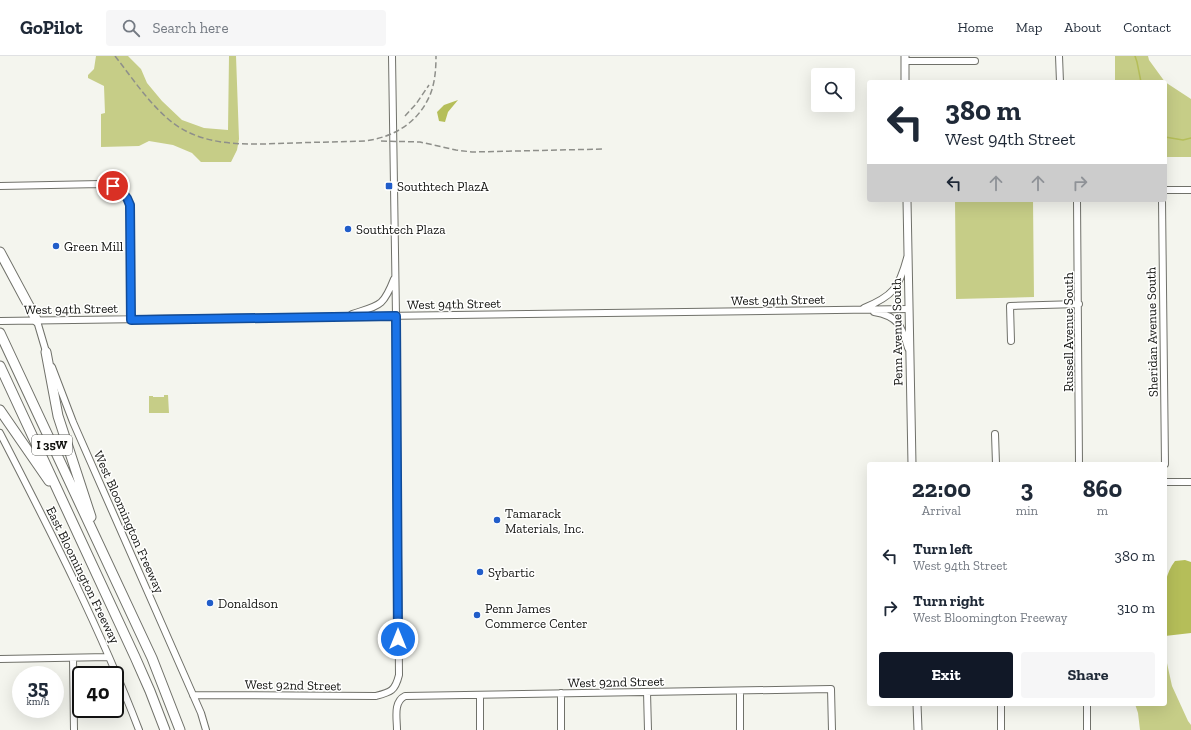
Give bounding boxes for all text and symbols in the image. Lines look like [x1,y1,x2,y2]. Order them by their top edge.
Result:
search box [106,10,386,46]
text: GoPilot [20,16,82,39]
icon: search [120,17,142,39]
text: Search here [152,19,228,37]
text: Home [958,19,994,36]
text: Map [1016,19,1042,36]
text: About [1064,19,1101,36]
text: Contact [1123,19,1171,36]
map controls [811,68,855,112]
button: search [811,68,855,112]
text: 380 m [945,94,1021,127]
icon: left [879,96,931,148]
text: West 94th Street [945,128,1075,150]
pin [96,169,130,203]
icon: left [943,172,965,194]
icon: ahead [985,172,1007,194]
icon: ahead [1027,172,1049,194]
icon: right [1069,172,1091,194]
icon: arrive [102,175,124,197]
place label: Southtech PlazA [397,179,489,194]
marker: Southtech PlazA [384,181,394,191]
place label: Southtech Plaza [356,222,446,237]
marker: Southtech Plaza [343,224,353,234]
place label: Green Mill [64,239,124,254]
marker: Green Mill [51,241,61,251]
street label: Sheridan Avenue South [1143,266,1161,397]
street label: Russell Avenue South [1061,272,1076,392]
street label: Penn Avenue South [889,277,905,386]
street label: West 94th Street [731,292,825,308]
street label: West 94th Street [407,296,501,312]
street label: West 94th Street [24,301,118,317]
road number: I 35W [32,435,72,455]
street label: West Bloomington Freeway [91,448,167,596]
text: 22:00 [912,474,971,503]
text: 3 [1020,474,1033,503]
text: 860 [1083,474,1122,503]
text: Arrival [922,503,961,518]
text: min [1016,503,1038,518]
text: m [1097,503,1108,518]
street label: East Bloomington Freeway [43,504,123,646]
place label: Tamarack Materials, Inc. [505,506,584,536]
marker: Tamarack Materials, Inc. [492,515,502,525]
text: Turn left [913,540,973,558]
icon: left [879,545,901,567]
text: 380 m [1115,547,1155,565]
text: West 94th Street [913,558,1007,573]
place label: Sybartic [488,565,535,580]
marker: Sybartic [475,567,485,577]
text: Turn right [913,592,984,610]
place label: Donaldson [218,596,279,611]
icon: right [879,597,901,619]
marker: Donaldson [205,598,215,608]
text: 310 m [1117,599,1155,617]
place label: Penn James Commerce Center [485,601,588,631]
marker: Penn James Commerce Center [472,610,482,620]
text: West Bloomington Freeway [913,610,1067,625]
position arrow [377,618,419,660]
button: Exit [879,652,1013,698]
button: Share [1021,652,1155,698]
speed limit sign: 40 [72,666,124,718]
street label: West 92nd Street [568,674,665,690]
text: 35 [27,675,49,699]
street label: West 92nd Street [245,677,342,693]
text: km/h [27,696,49,708]

